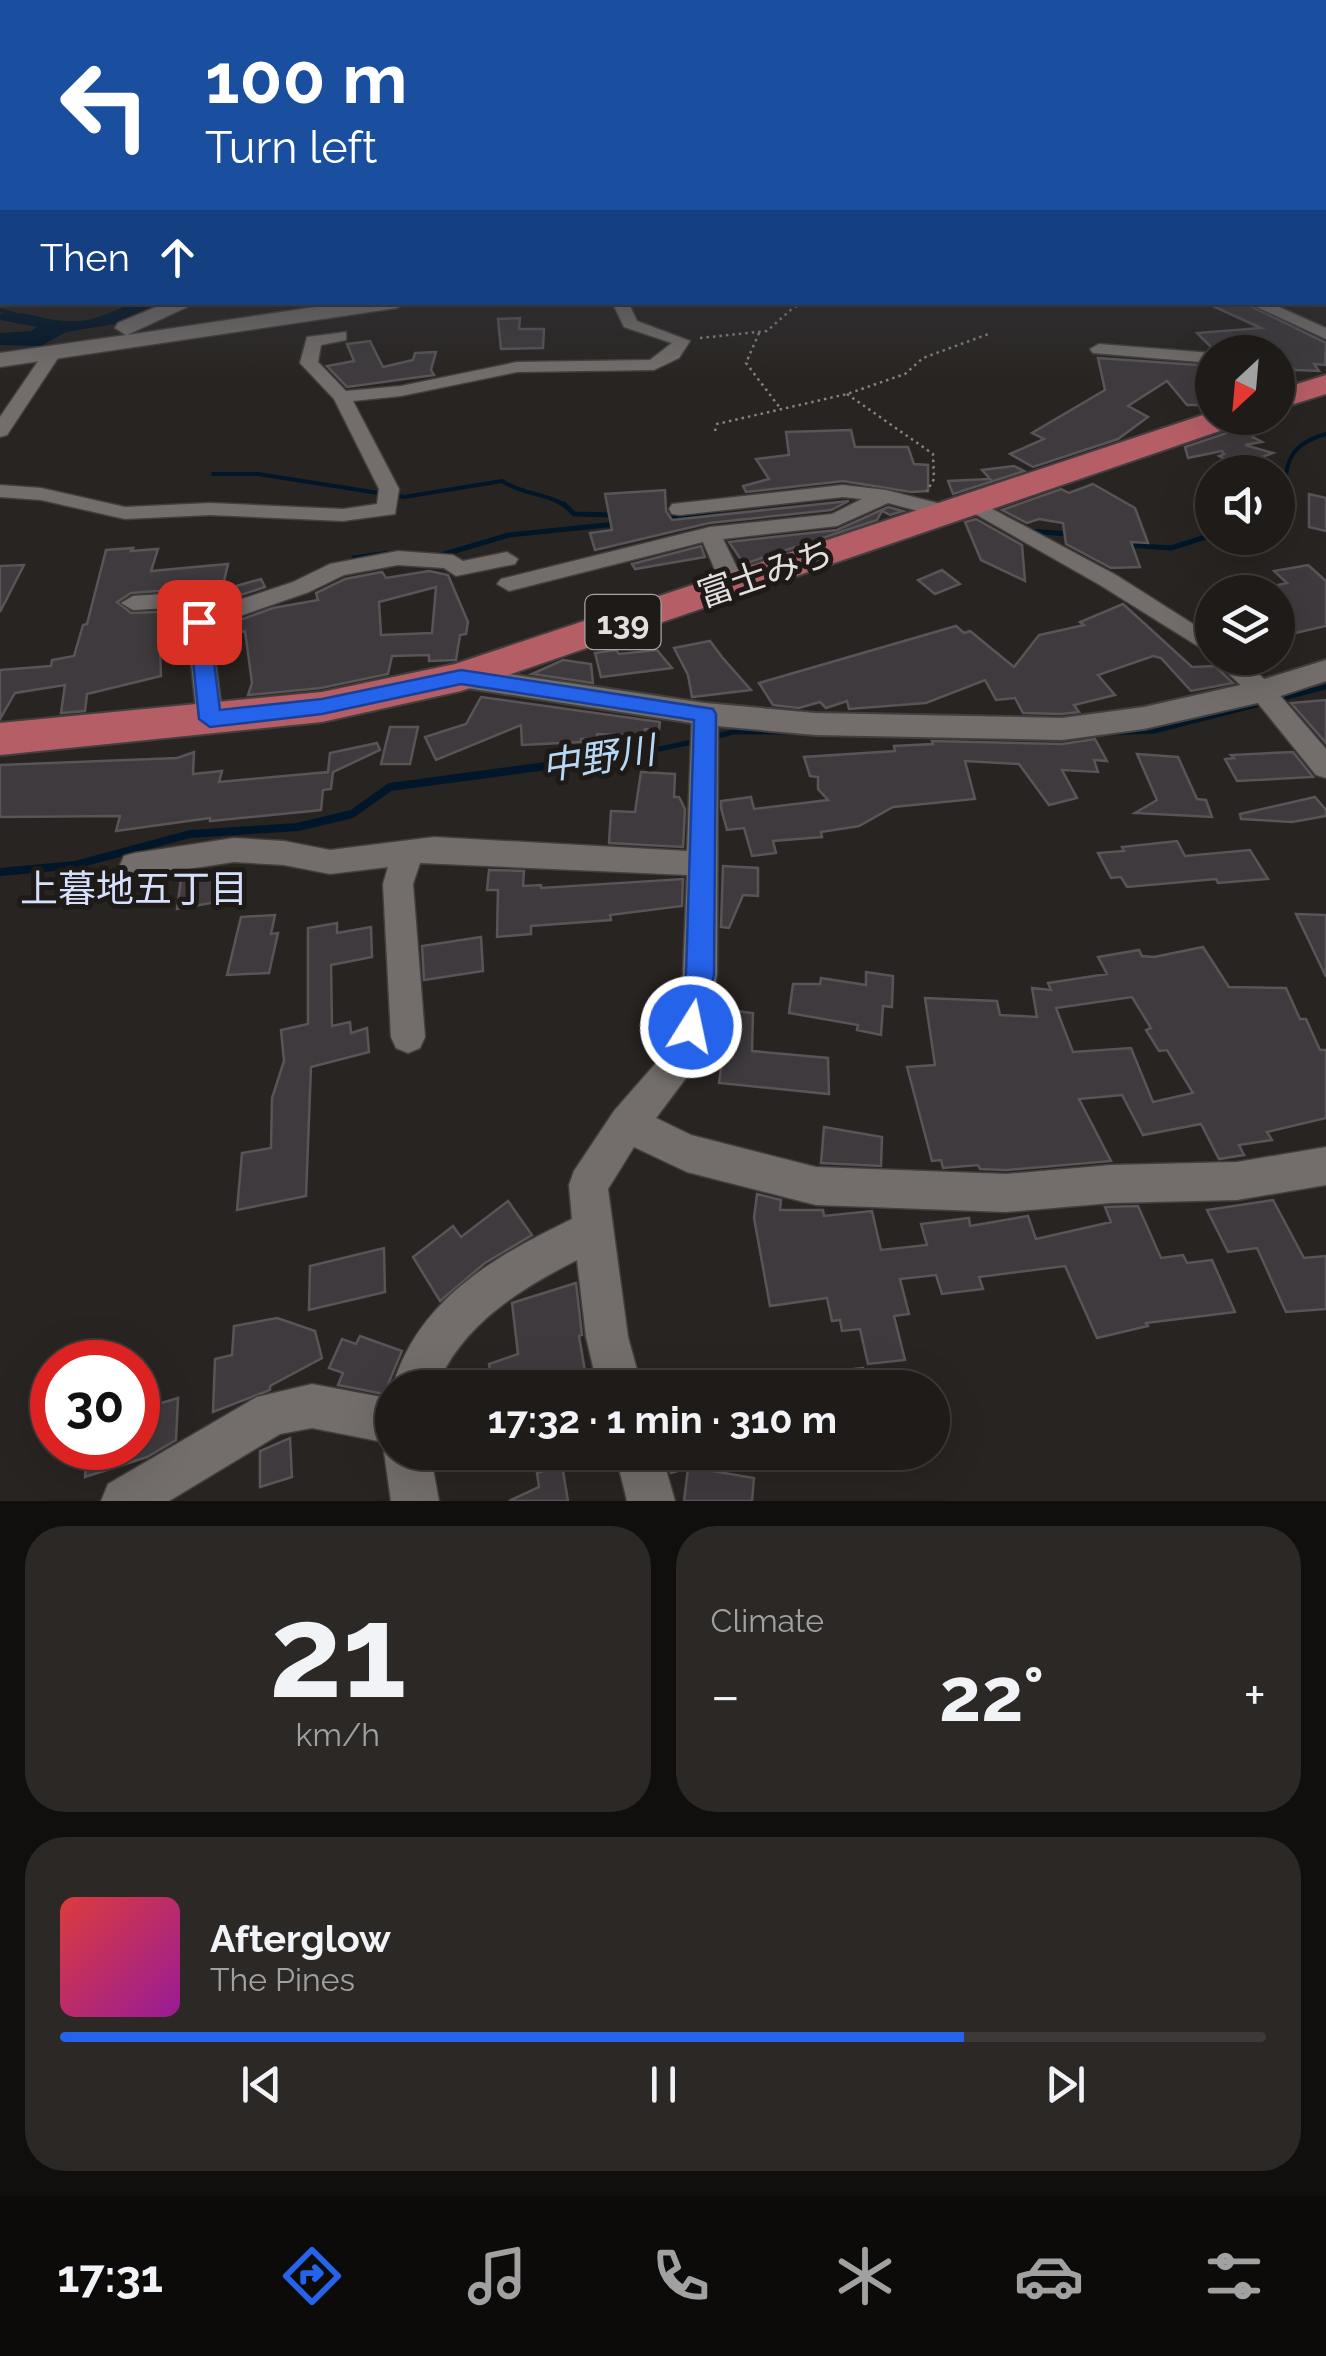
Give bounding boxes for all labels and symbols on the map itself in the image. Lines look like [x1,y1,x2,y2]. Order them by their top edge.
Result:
north arrow [1195,335,1295,435]
street label: 富士みち [692,531,838,615]
pin [157,580,242,665]
road number: 139 [586,595,660,649]
water label: 中野川 [538,726,662,789]
district label: 上暮地五丁目 [20,866,248,911]
position arrow [639,975,743,1079]
speed limit sign: 30 [30,1340,160,1470]

